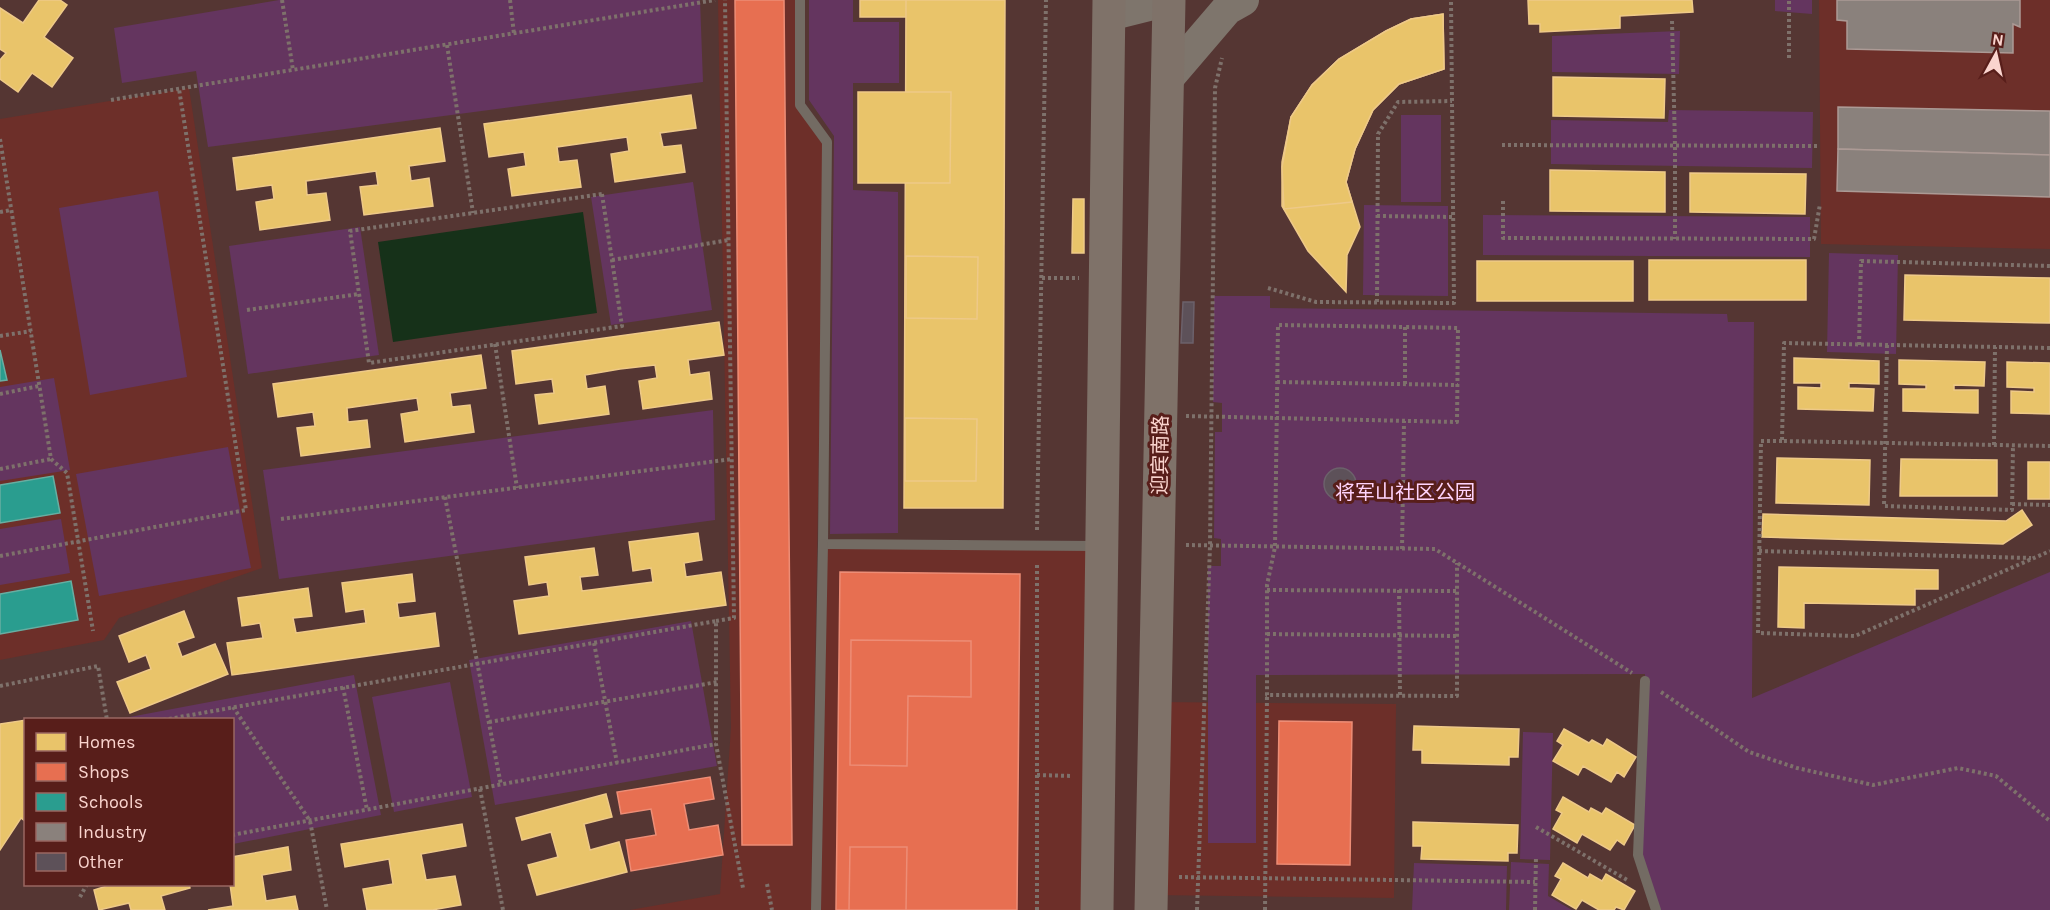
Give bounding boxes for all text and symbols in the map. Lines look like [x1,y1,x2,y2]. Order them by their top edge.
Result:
north arrow [1966,24,2026,84]
text: N [1991,29,2005,50]
street label: 迎宾南路 [1148,415,1173,495]
park label: 将军山社区公园 [1335,481,1475,504]
legend [24,718,234,886]
text: Homes [78,731,135,753]
text: Shops [78,761,130,783]
text: Schools [78,791,143,813]
text: Industry [78,821,147,843]
text: Other [78,851,123,873]

